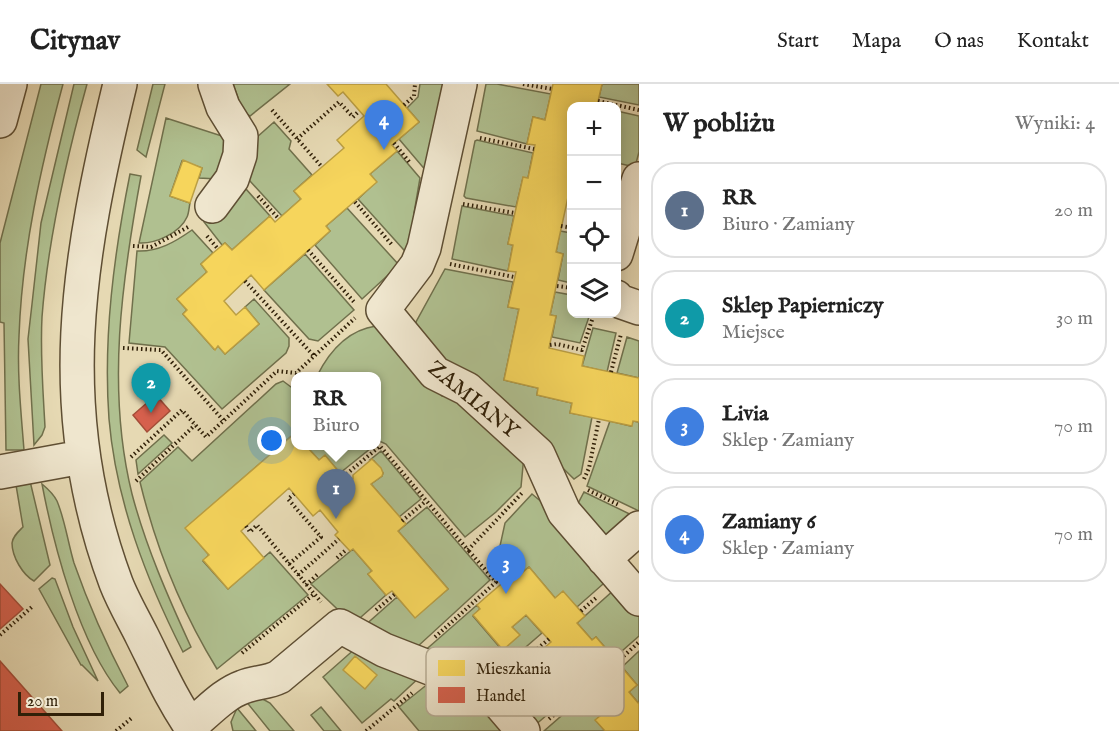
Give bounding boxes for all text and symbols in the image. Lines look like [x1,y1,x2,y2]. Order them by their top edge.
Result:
text: Citynav [30,24,120,59]
text: Start [777,28,819,55]
text: Mapa [852,28,901,55]
text: O nas [934,28,984,55]
text: Kontakt [1017,28,1089,55]
pin: 4 [364,100,404,150]
map controls [567,102,621,318]
button: + [567,102,621,156]
text: W pobliżu [663,107,775,140]
text: Wyniki: 4 [1015,111,1095,136]
button: − [567,156,621,210]
text: RR [722,184,755,212]
text: 1 [681,198,688,223]
text: 20 m [1054,198,1093,223]
button: locate [567,210,621,264]
text: Biuro · Zamiany [722,212,855,237]
button: layers [567,264,621,318]
text: Sklep Papierniczy [722,292,884,320]
text: 2 [680,306,689,331]
text: 30 m [1056,306,1093,331]
text: Miejsce [722,320,785,345]
street label: ZAMIANY [422,355,525,446]
pin: 2 [132,364,170,413]
popup [291,372,381,450]
text: RR [313,385,346,413]
text: Livia [722,400,769,428]
text: Biuro [313,413,359,438]
text: 3 [681,414,688,439]
text: 70 m [1054,414,1093,439]
your location [257,426,286,455]
text: Sklep · Zamiany [722,428,854,453]
pin: 1 [316,470,356,519]
text: Zamiany 6 [722,508,816,536]
text: 4 [680,522,689,547]
text: 70 m [1054,522,1093,547]
text: Sklep · Zamiany [722,536,854,561]
pin: 3 [486,544,526,594]
legend [426,647,624,716]
text: Mieszkania [476,660,551,680]
text: Handel [476,687,526,707]
scale bar [18,689,104,716]
text: 20 m [27,692,58,712]

